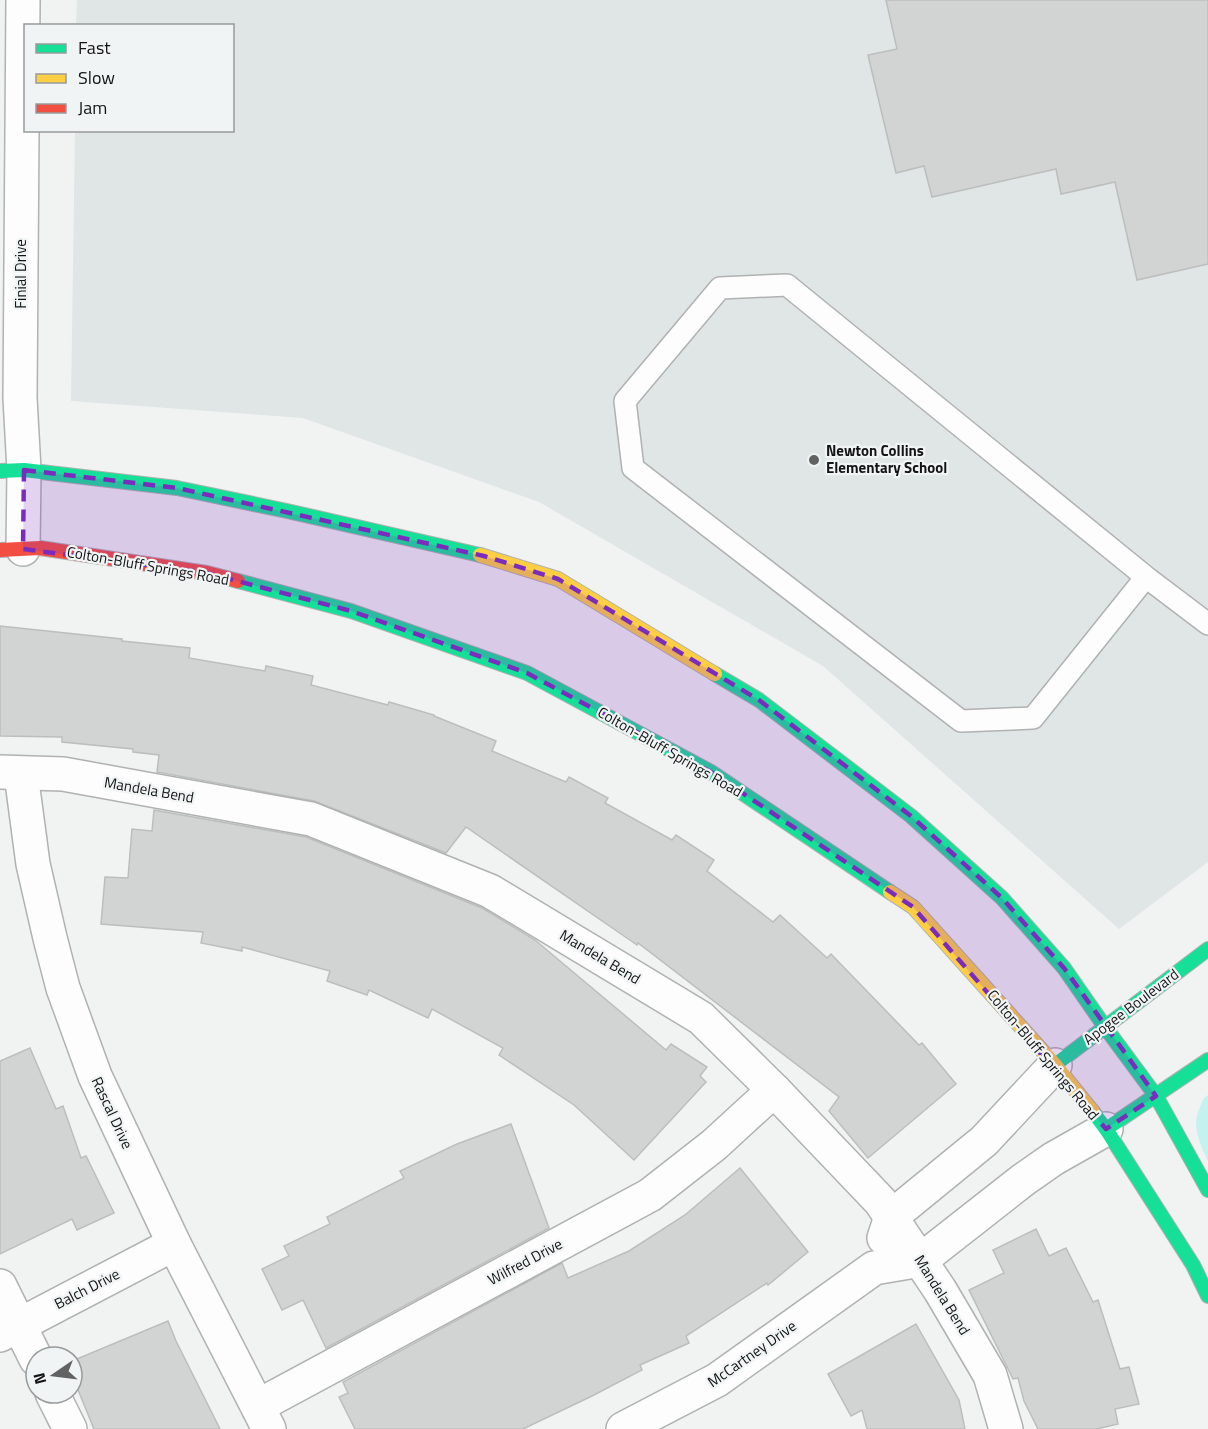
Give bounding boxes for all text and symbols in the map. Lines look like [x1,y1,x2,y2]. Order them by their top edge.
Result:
legend [24,24,234,132]
text: Fast [78,34,111,61]
text: Slow [78,64,115,91]
text: Jam [78,94,107,121]
street label: Finial Drive [9,239,32,309]
place label: Newton Collins Elementary School [826,439,947,479]
marker: Newton Collins Elementary School [807,453,821,467]
street label: Colton-Bluff Springs Road [65,540,231,591]
street label: Colton-Bluff Springs Road [593,701,747,803]
street label: Mandela Bend [102,770,196,809]
street label: Mandela Bend [555,923,645,990]
street label: Apogee Boulevard [1078,963,1183,1050]
street label: Colton-Bluff Springs Road [982,984,1105,1125]
street label: Rascal Drive [86,1073,139,1153]
street label: Wilfred Drive [483,1232,566,1291]
street label: Mandela Bend [909,1250,976,1339]
street label: Balch Drive [50,1262,124,1315]
street label: McCartney Drive [703,1314,801,1393]
north arrow [24,1345,84,1405]
text: N [26,1370,52,1387]

